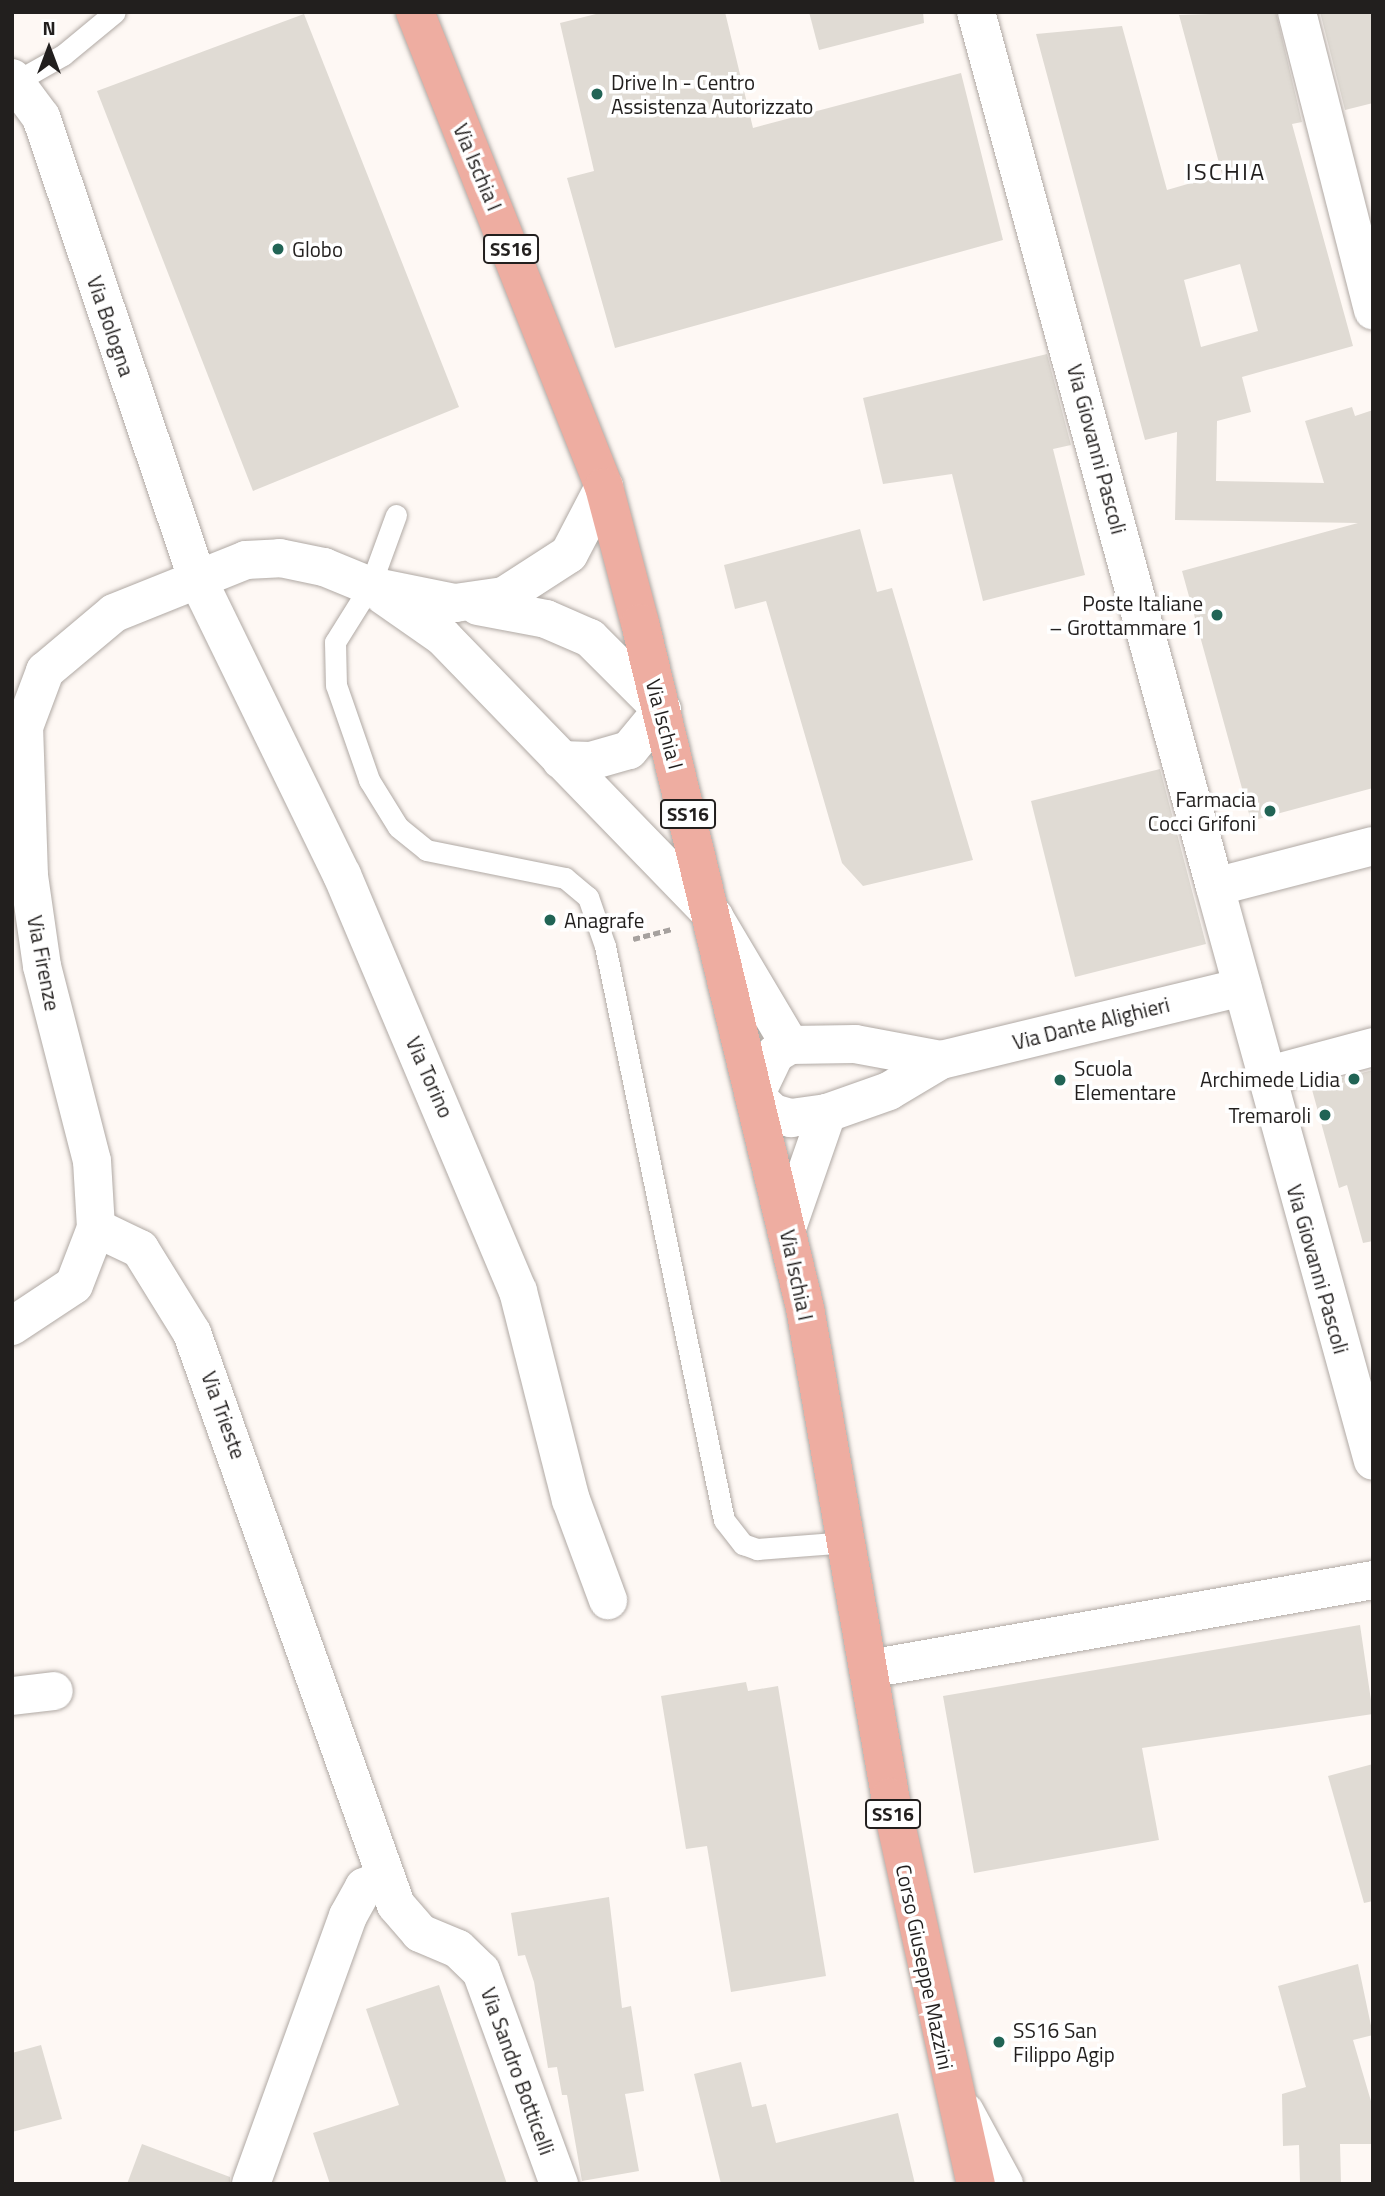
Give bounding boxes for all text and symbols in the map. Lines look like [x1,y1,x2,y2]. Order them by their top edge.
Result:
text: N [42,13,56,42]
north arrow [14,14,84,84]
place label: Drive In - Centro Assistenza Autorizzato [611,69,813,119]
marker: Drive In - Centro Assistenza Autorizzato [589,86,605,102]
street label: Via Ischia I [448,120,508,214]
district label: ISCHIA [1187,158,1265,186]
road number: SS16 [483,233,539,264]
place label: Globo [292,236,343,262]
marker: Globo [270,241,286,257]
street label: Via Bologna [82,272,140,380]
street label: Via Giovanni Pascoli [1062,361,1132,537]
place label: Poste Italiane – Grottammare 1 [1049,590,1203,640]
marker: Poste Italiane – Grottammare 1 [1209,607,1225,623]
street label: Via Ischia I [641,676,689,772]
place label: Farmacia Cocci Grifoni [1148,786,1256,836]
road number: SS16 [660,799,716,830]
marker: Farmacia Cocci Grifoni [1262,803,1278,819]
place label: Anagrafe [564,907,644,933]
marker: Anagrafe [542,912,558,928]
street label: Via Firenze [22,913,66,1013]
street label: Via Dante Alighieri [1010,991,1172,1055]
street label: Via Torino [401,1032,459,1122]
place label: Scuola Elementare [1074,1055,1176,1105]
place label: Archimede Lidia [1200,1066,1340,1092]
marker: Archimede Lidia [1346,1071,1362,1087]
marker: Scuola Elementare [1052,1072,1068,1088]
place label: Tremaroli [1228,1102,1311,1128]
marker: Tremaroli [1317,1107,1333,1123]
street label: Via Giovanni Pascoli [1282,1182,1354,1356]
street label: Via Ischia I [775,1227,819,1323]
street label: Via Trieste [197,1368,251,1462]
road number: SS16 [865,1798,921,1830]
street label: Corso Giuseppe Mazzini [891,1862,959,2072]
street label: Via Sandro Botticelli [476,1984,560,2158]
place label: SS16 San Filippo Agip [1013,2017,1115,2067]
marker: SS16 San Filippo Agip [991,2034,1007,2050]

